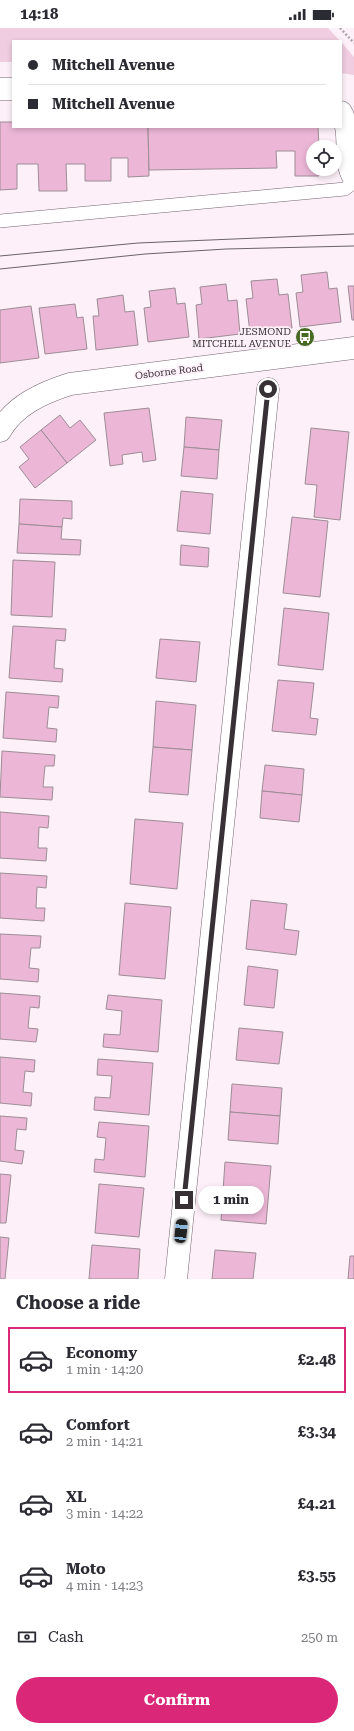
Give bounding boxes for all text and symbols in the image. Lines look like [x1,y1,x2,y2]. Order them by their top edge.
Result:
text: 14:18 [20,5,58,23]
text: Mitchell Avenue [52,56,175,74]
text: Mitchell Avenue [52,95,175,113]
map controls [306,140,342,176]
button: locate [306,140,342,176]
place label: JESMOND MITCHELL AVENUE [192,326,291,349]
bus stop icon: JESMOND MITCHELL AVENUE [294,326,316,348]
street label: Osborne Road [134,362,204,381]
route start [259,380,277,398]
callout: 1 min [198,1186,264,1214]
route end [175,1191,193,1209]
text: 1 min [213,1192,249,1207]
car [174,1218,188,1244]
text: Choose a ride [16,1292,140,1313]
icon: car [18,1342,54,1378]
text: Economy [66,1344,137,1362]
text: £2.48 [298,1351,336,1369]
text: 1 min · 14:20 [66,1362,143,1377]
icon: car [18,1414,54,1450]
text: Comfort [66,1416,130,1434]
text: £3.34 [298,1423,336,1441]
text: 2 min · 14:21 [66,1434,143,1449]
icon: car [18,1486,54,1522]
text: XL [66,1488,87,1506]
text: £4.21 [298,1495,336,1513]
text: 3 min · 14:22 [66,1506,143,1521]
icon: car [18,1558,54,1594]
text: Moto [66,1560,106,1578]
text: £3.55 [298,1567,336,1585]
text: 4 min · 14:23 [66,1578,143,1593]
icon: cash [16,1626,38,1648]
text: Cash [48,1628,84,1646]
text: 250 m [301,1630,338,1645]
button: Confirm [16,1677,338,1723]

